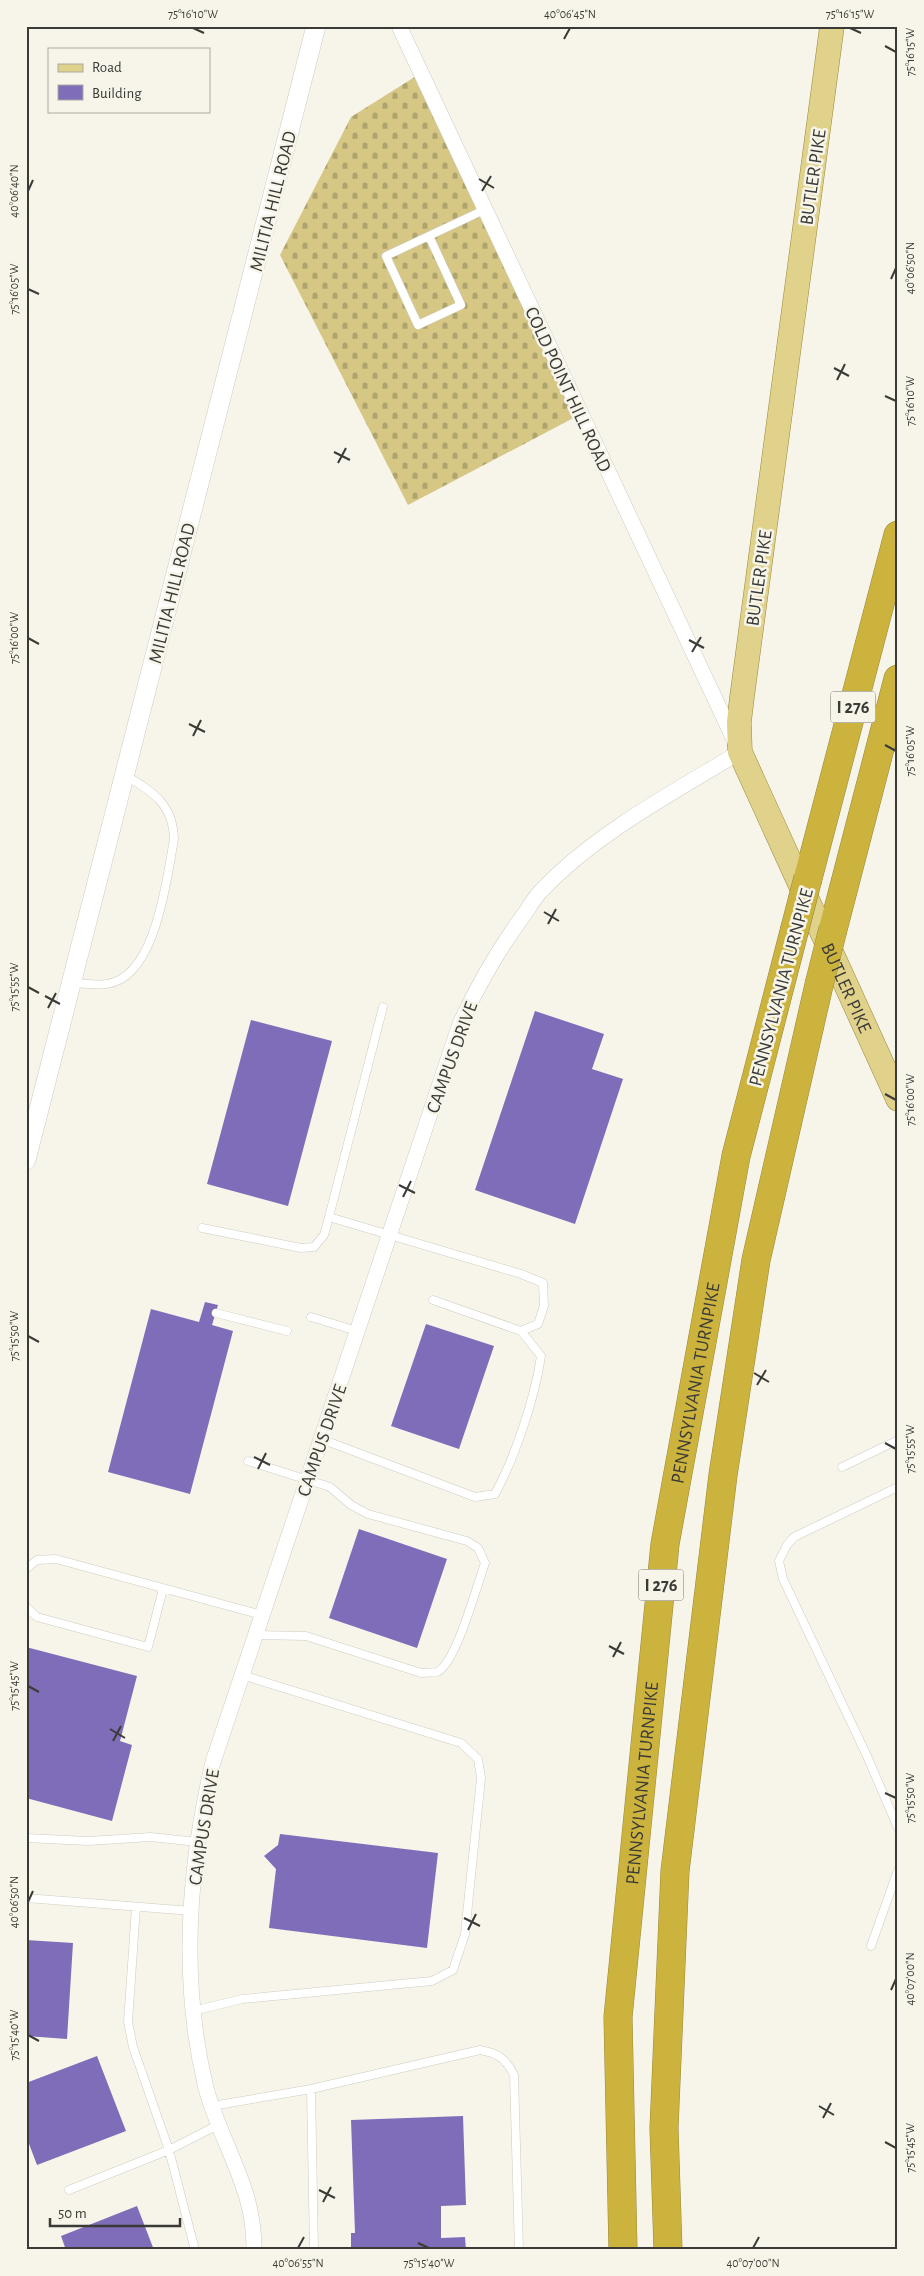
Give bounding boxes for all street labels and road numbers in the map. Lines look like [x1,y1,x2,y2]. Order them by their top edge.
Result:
street label: BUTLER PIKE [797,128,830,226]
street label: MILITIA HILL ROAD [247,129,300,273]
street label: COLD POINT HILL ROAD [521,304,614,475]
street label: MILITIA HILL ROAD [146,521,199,665]
street label: BUTLER PIKE [743,529,776,627]
road number: I 276 [830,692,876,722]
street label: PENNSYLVANIA TURNPIKE [746,887,817,1088]
street label: BUTLER PIKE [817,940,875,1036]
street label: CAMPUS DRIVE [423,999,481,1116]
street label: PENNSYLVANIA TURNPIKE [668,1281,724,1485]
street label: CAMPUS DRIVE [294,1382,350,1499]
road number: I 276 [638,1570,684,1600]
street label: PENNSYLVANIA TURNPIKE [623,1681,662,1886]
street label: CAMPUS DRIVE [186,1768,223,1887]

